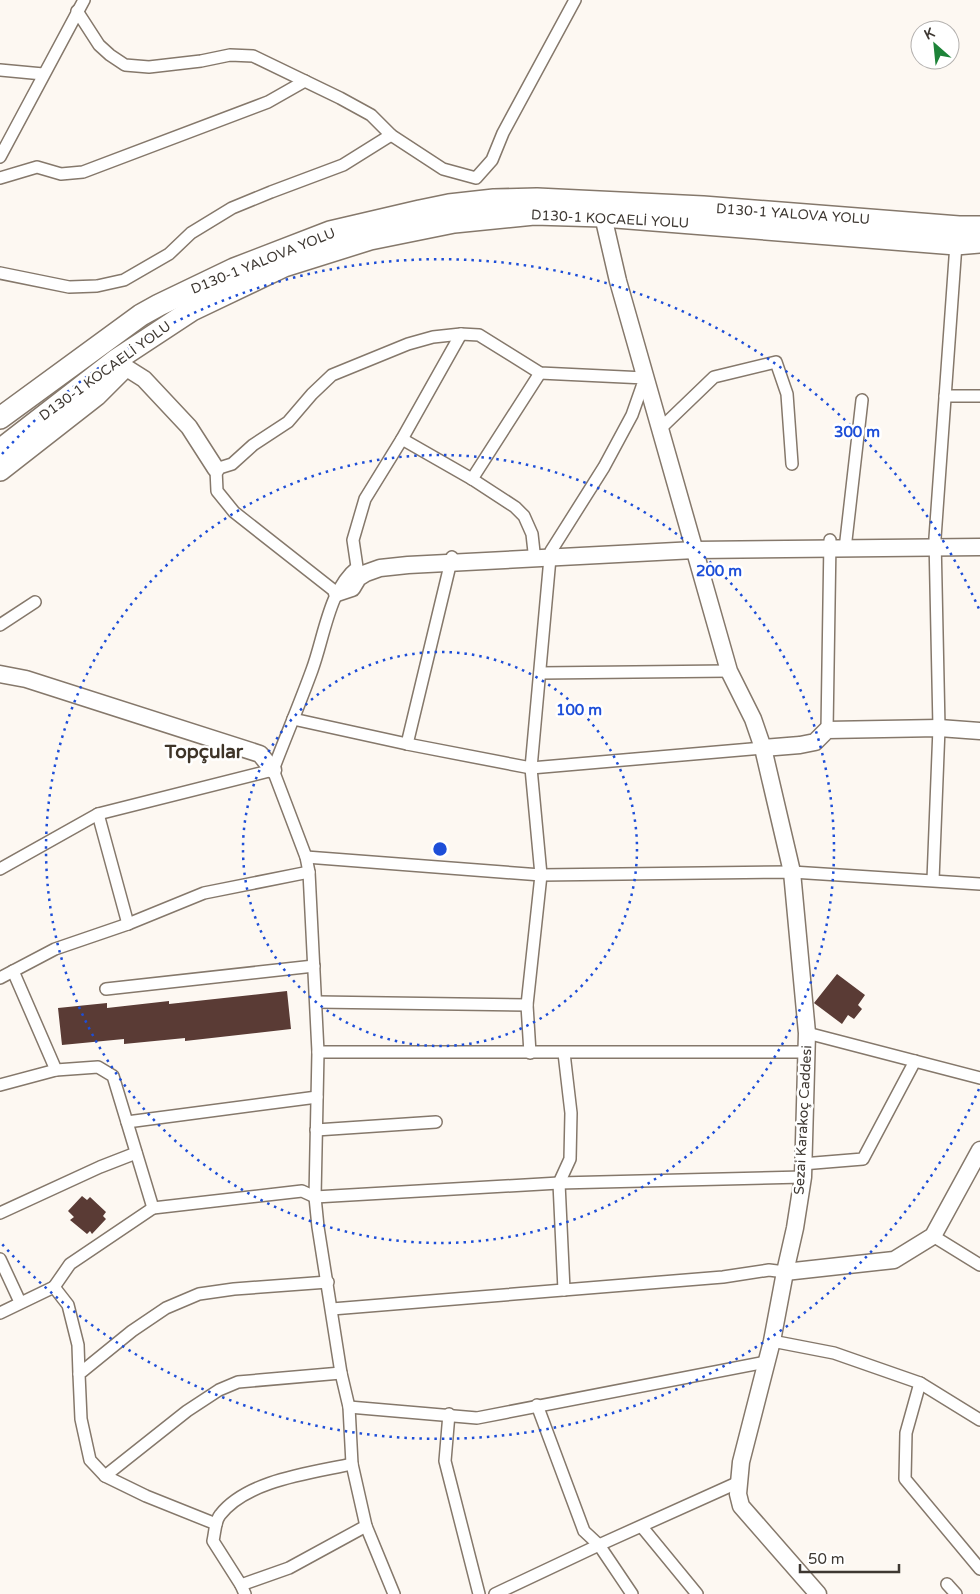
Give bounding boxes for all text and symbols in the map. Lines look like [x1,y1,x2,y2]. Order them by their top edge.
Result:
north arrow [910,20,960,70]
text: K [921,24,938,44]
street label: D130-1 YALOVA YOLU [715,200,871,228]
street label: D130-1 KOCAELİ YOLU [530,206,690,232]
street label: D130-1 YALOVA YOLU [188,224,338,298]
street label: D130-1 KOCAELİ YOLU [36,318,174,424]
text: 300 m [834,423,880,441]
text: 200 m [696,562,742,580]
text: 100 m [556,701,602,719]
district label: Topçular [164,741,244,764]
centre of rings [431,840,449,858]
street label: Sezai Karakoç Caddesi [791,1045,815,1195]
scale bar [800,1542,899,1574]
text: 50 m [808,1550,845,1568]

